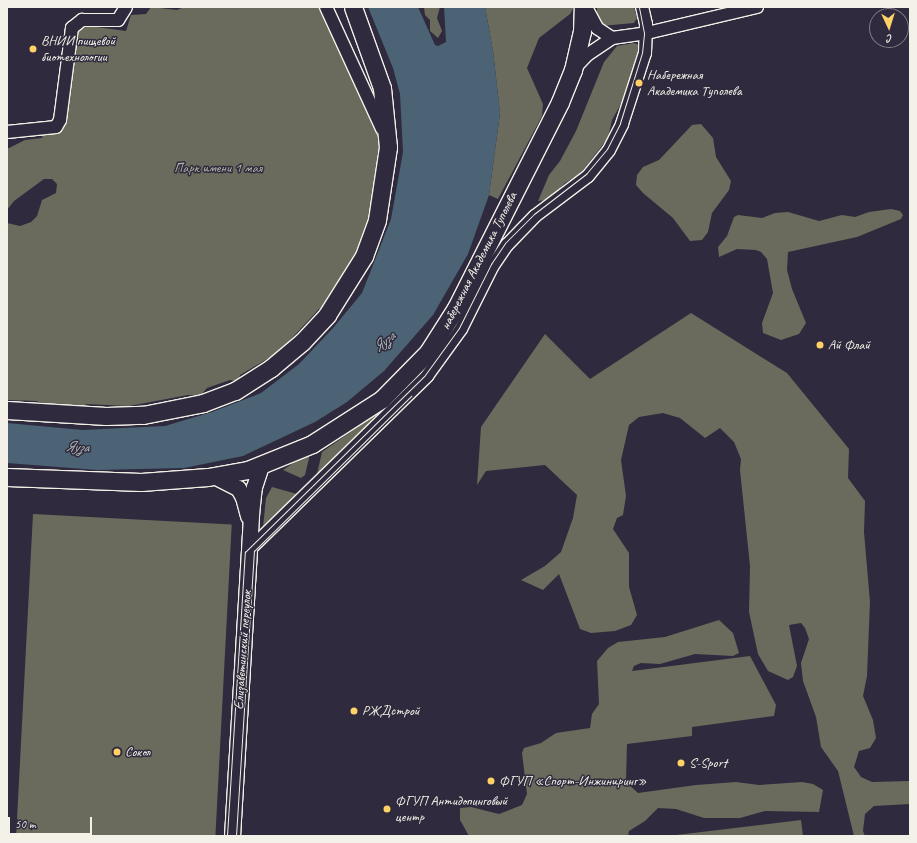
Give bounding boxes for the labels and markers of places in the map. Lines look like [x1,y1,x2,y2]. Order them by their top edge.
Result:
place label: ВНИИ пищевой биотехнологии [41,33,115,66]
marker: ВНИИ пищевой биотехнологии [28,44,38,54]
place label: Набережная Академика Туполева [647,67,741,100]
marker: Набережная Академика Туполева [634,78,644,88]
place label: Ай Флай [828,337,870,353]
marker: Ай Флай [815,340,825,350]
place label: РЖДстрой [362,703,420,719]
marker: РЖДстрой [349,706,359,716]
place label: Сокол [125,744,150,760]
marker: Сокол [112,747,122,757]
place label: S-Sport [689,755,727,771]
marker: S-Sport [676,758,686,768]
place label: ФГУП «Спорт-Инжиниринг» [499,773,647,789]
marker: ФГУП «Спорт-Инжиниринг» [486,776,496,786]
place label: ФГУП Антидопинговый центр [395,793,507,826]
marker: ФГУП Антидопинговый центр [382,804,392,814]

